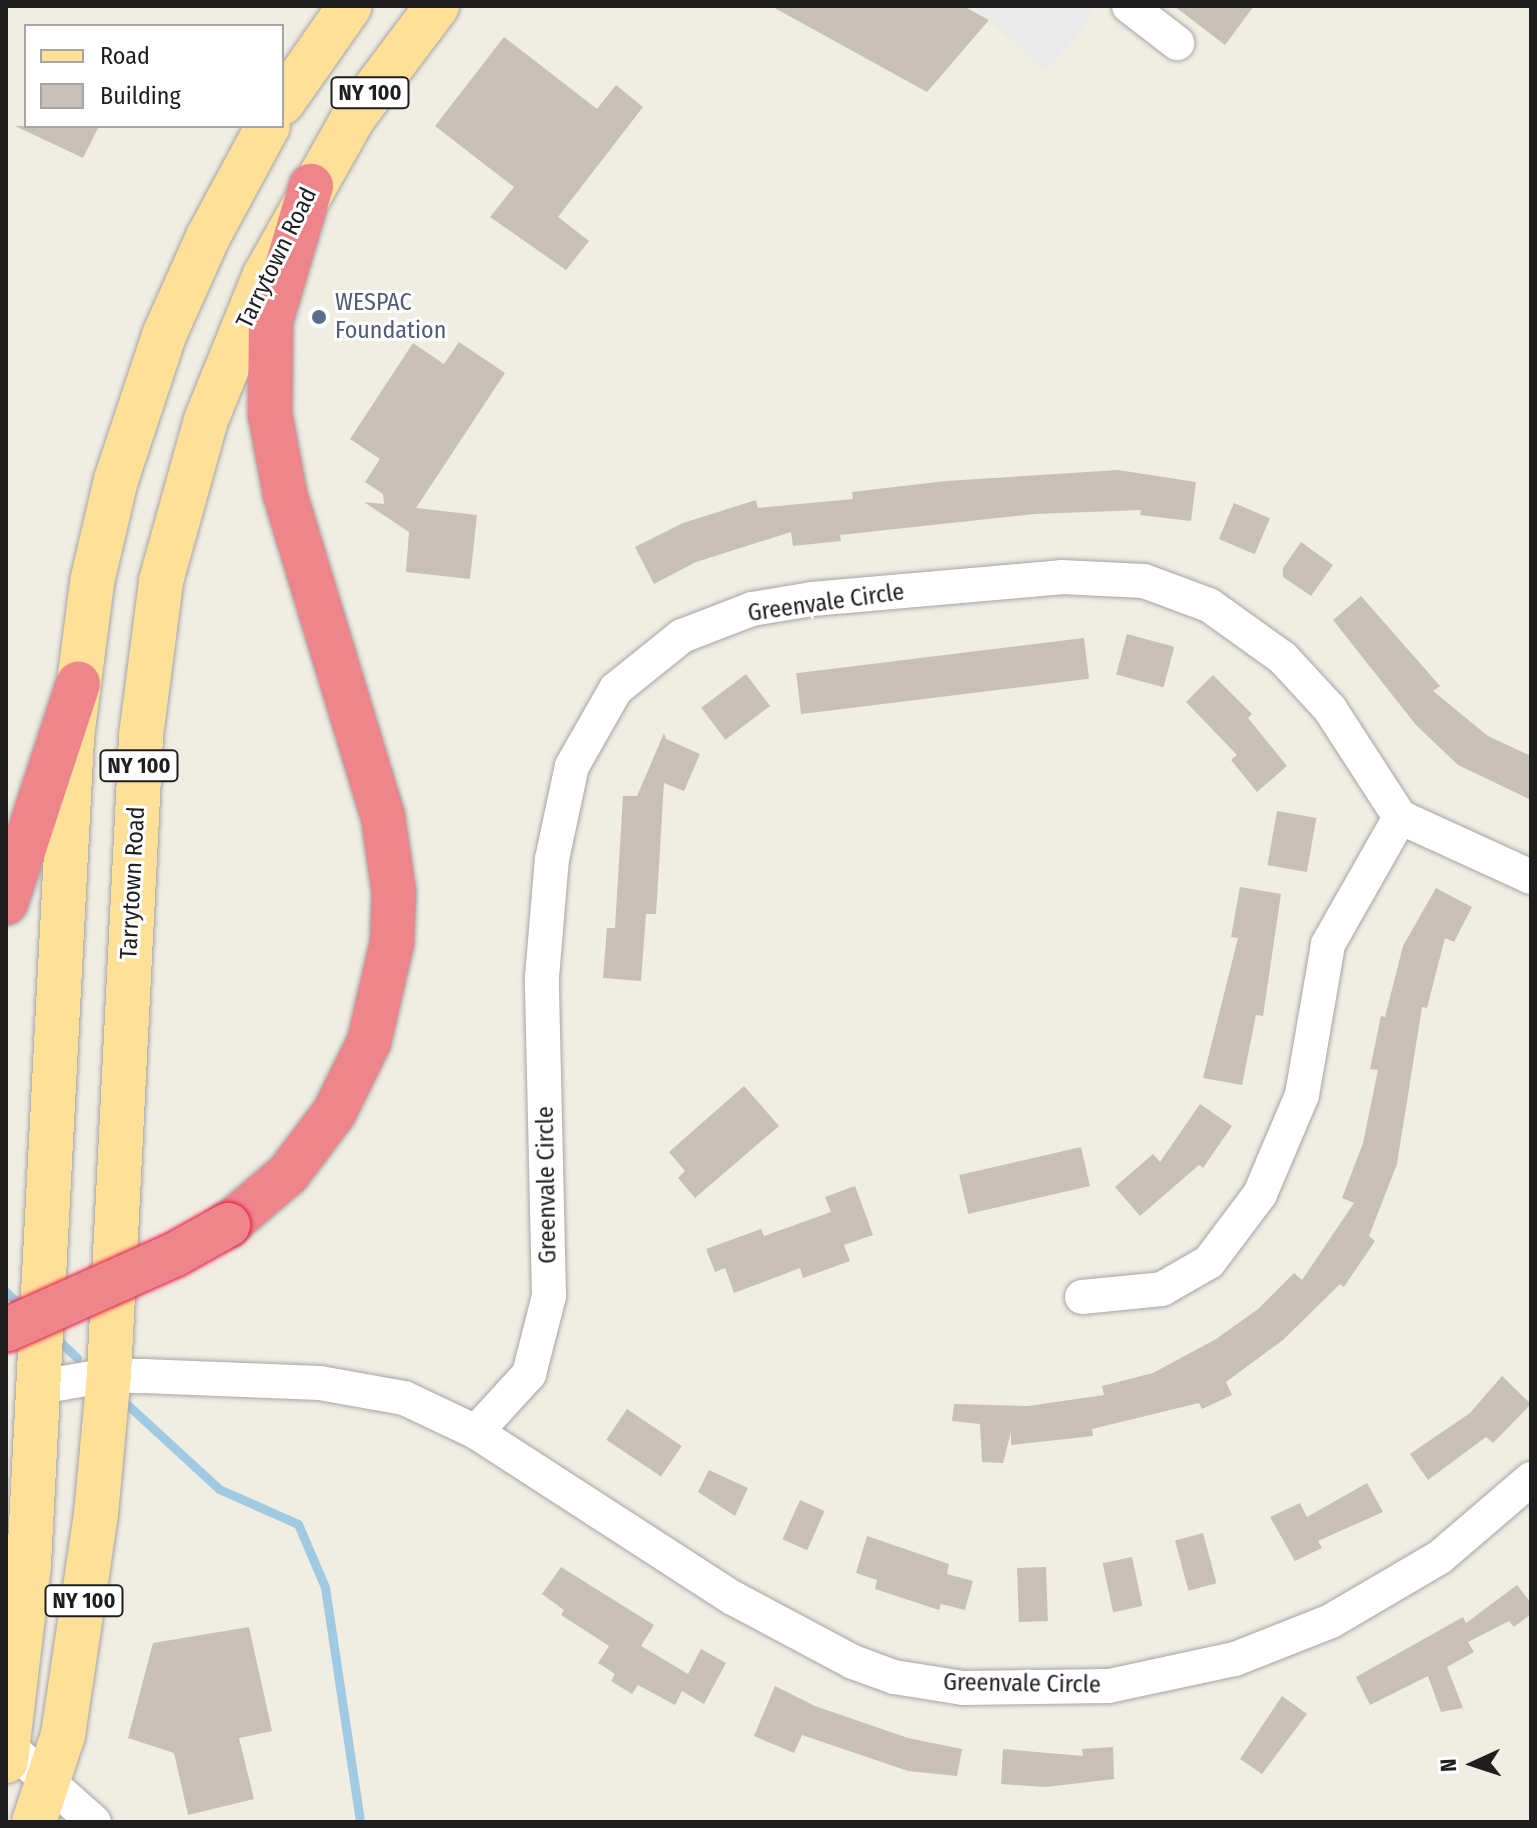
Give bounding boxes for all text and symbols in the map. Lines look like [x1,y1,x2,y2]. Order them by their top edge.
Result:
legend [24,24,284,128]
text: Road [100,42,150,70]
road number: NY 100 [330,75,410,111]
text: Building [100,82,181,110]
street label: Tarrytown Road [231,183,323,333]
place label: WESPAC Foundation [335,289,446,345]
marker: WESPAC Foundation [310,308,328,326]
street label: Greenvale Circle [746,578,906,628]
road number: NY 100 [99,748,179,784]
street label: Tarrytown Road [115,806,151,960]
street label: Greenvale Circle [531,1106,563,1264]
road number: NY 100 [44,1583,124,1619]
street label: Greenvale Circle [943,1668,1101,1700]
north arrow [1433,1724,1513,1804]
text: N [1435,1758,1462,1773]

